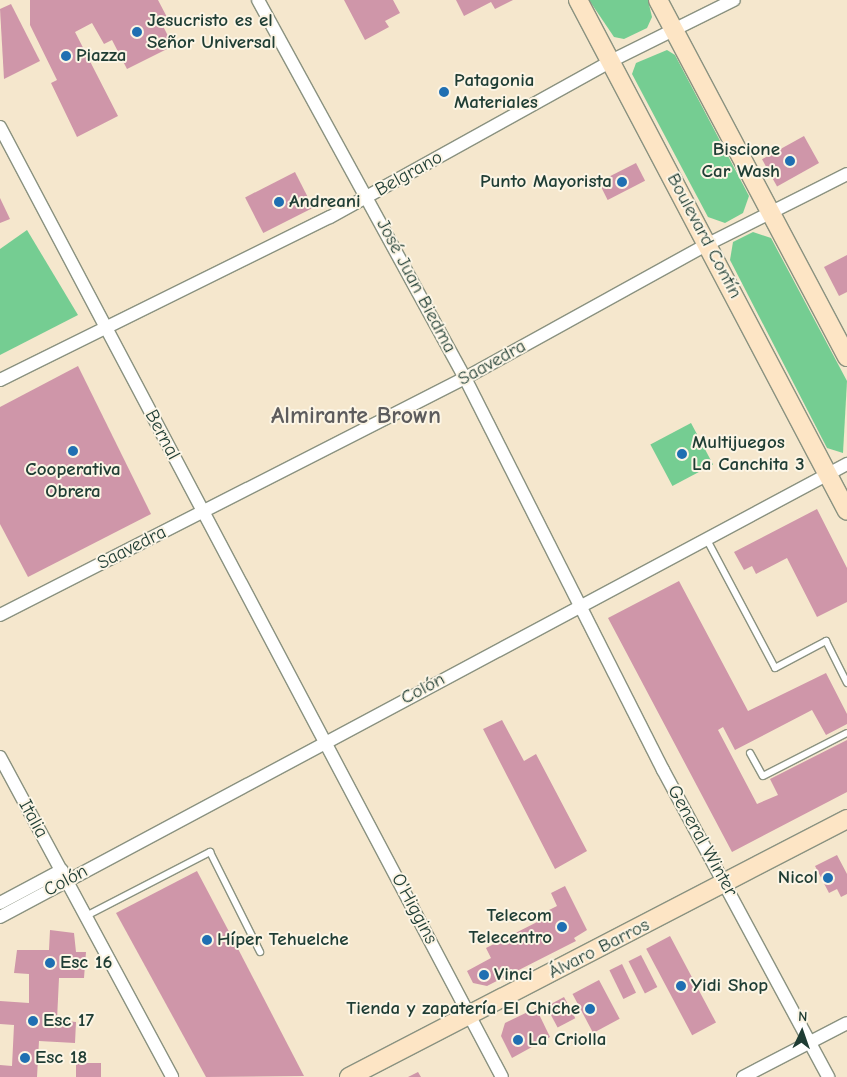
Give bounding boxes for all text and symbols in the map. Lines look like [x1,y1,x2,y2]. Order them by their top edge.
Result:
place label: Jesucristo es el Señor Universal [147,10,276,54]
marker: Jesucristo es el Señor Universal [131,26,143,38]
place label: Piazza [76,45,126,67]
marker: Piazza [60,50,72,62]
place label: Patagonia Materiales [454,70,538,114]
marker: Patagonia Materiales [438,86,450,98]
place label: Biscione Car Wash [702,139,780,183]
street label: Belgrano [372,146,446,202]
marker: Biscione Car Wash [784,155,796,167]
street label: Boulevard Contín [661,170,747,302]
place label: Punto Mayorista [480,171,612,193]
marker: Punto Mayorista [616,176,628,188]
place label: Andreani [289,191,361,213]
marker: Andreani [273,196,285,208]
street label: José Juan Biedma [371,215,461,357]
street label: Saavedra [454,335,530,391]
district label: Almirante Brown [271,402,441,430]
street label: Bernal [139,406,185,464]
place label: Multijuegos La Canchita 3 [692,432,805,476]
marker: Cooperativa Obrera [67,445,79,457]
marker: Multijuegos La Canchita 3 [676,448,688,460]
place label: Cooperativa Obrera [25,459,121,503]
street label: Saavedra [94,521,170,575]
street label: Colón [397,668,449,710]
street label: General Winter [662,781,742,901]
street label: Italia [13,796,53,842]
street label: Colón [40,860,92,902]
place label: Nicol [778,867,818,889]
street label: O'Higgins [386,870,442,948]
marker: Nicol [822,872,834,884]
place label: Telecom Telecentro [468,905,552,949]
street label: Álvaro Barros [545,914,653,984]
marker: Telecom Telecentro [556,921,568,933]
place label: Híper Tehuelche [217,929,349,951]
marker: Híper Tehuelche [201,934,213,946]
place label: Esc 16 [60,952,112,974]
marker: Esc 16 [44,957,56,969]
place label: Vinci [494,964,533,986]
marker: Vinci [478,969,490,981]
place label: Yidi Shop [691,975,768,997]
marker: Yidi Shop [675,980,687,992]
place label: Tienda y zapatería El Chiche [346,998,580,1020]
marker: Tienda y zapatería El Chiche [584,1003,596,1015]
north arrow [777,1007,827,1057]
text: N [798,1008,808,1025]
place label: Esc 17 [43,1010,94,1032]
marker: Esc 17 [27,1015,39,1027]
place label: La Criolla [528,1029,606,1051]
marker: La Criolla [512,1034,524,1046]
place label: Esc 18 [35,1047,87,1069]
marker: Esc 18 [19,1052,31,1064]

